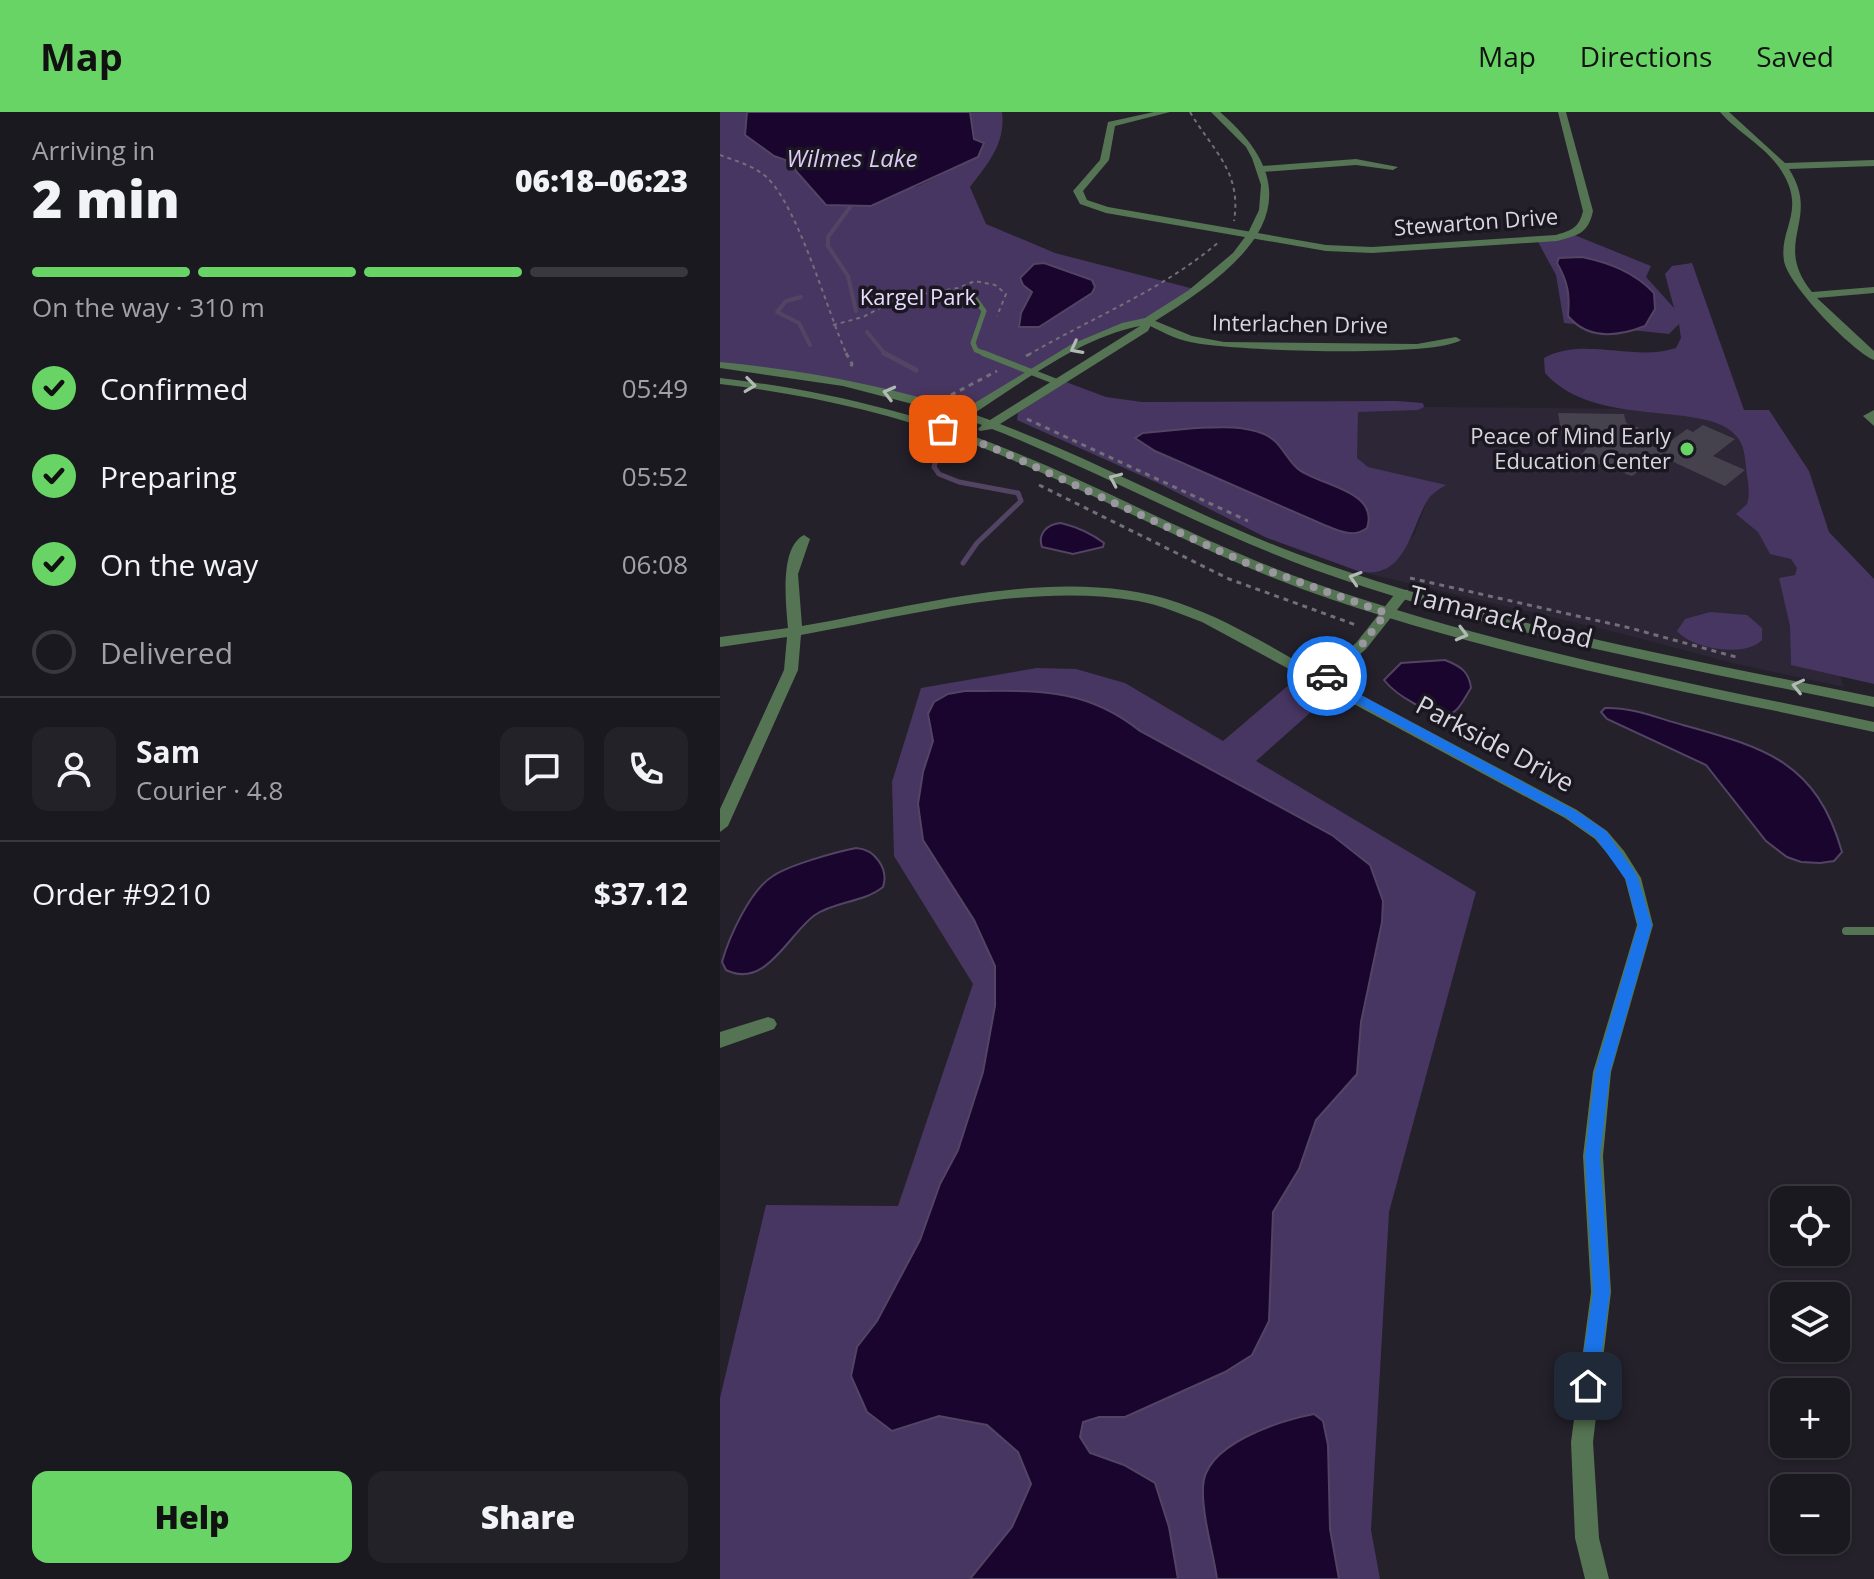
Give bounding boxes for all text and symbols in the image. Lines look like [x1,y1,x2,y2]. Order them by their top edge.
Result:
text: Map [40,30,123,82]
text: Map [1478,37,1536,75]
text: Directions [1580,37,1712,75]
text: Saved [1756,37,1834,75]
text: Arriving in [32,132,155,168]
water label: Wilmes Lake [787,141,917,174]
text: 06:18–06:23 [515,160,688,201]
text: 2 min [32,162,180,233]
street label: Stewarton Drive [1393,200,1559,242]
park label: Kargel Park [860,281,977,311]
text: On the way · 310 m [32,289,265,325]
street label: Interlachen Drive [1212,306,1388,340]
one-way arrow [1069,339,1084,354]
icon: check [32,366,76,410]
text: Confirmed [100,368,248,409]
text: 05:49 [622,370,688,406]
one-way arrow [744,376,757,393]
one-way arrow [883,385,896,402]
pin [909,395,977,463]
icon: bag [921,407,965,451]
place label: Peace of Mind Early Education Center [1470,420,1672,475]
marker: Peace of Mind Early Education Center [1678,440,1696,458]
icon: check [32,454,76,498]
text: Preparing [100,456,237,497]
text: 05:52 [622,458,688,494]
one-way arrow [1109,472,1123,488]
icon: check [32,542,76,586]
text: On the way [100,544,258,585]
text: 06:08 [622,546,688,582]
one-way arrow [1349,571,1363,587]
street label: Tamarack Road [1406,576,1596,656]
one-way arrow [1454,625,1468,642]
text: Delivered [100,632,233,673]
courier [1287,636,1367,716]
icon: car [1305,654,1349,698]
one-way arrow [1791,678,1805,695]
street label: Parkside Drive [1410,686,1581,800]
button: person [32,727,116,811]
button: chat [500,727,584,811]
button: phone [604,727,688,811]
text: Sam [136,731,200,772]
text: Courier · 4.8 [136,772,283,808]
text: Order #9210 [32,873,211,914]
text: $37.12 [594,873,688,914]
map controls [1770,1186,1850,1554]
button: locate [1770,1186,1850,1266]
button: layers [1770,1282,1850,1362]
pin [1554,1352,1622,1420]
icon: home [1566,1364,1610,1408]
button: + [1770,1378,1850,1458]
button: Help [32,1471,352,1563]
button: Share [368,1471,688,1563]
button: − [1770,1474,1850,1554]

